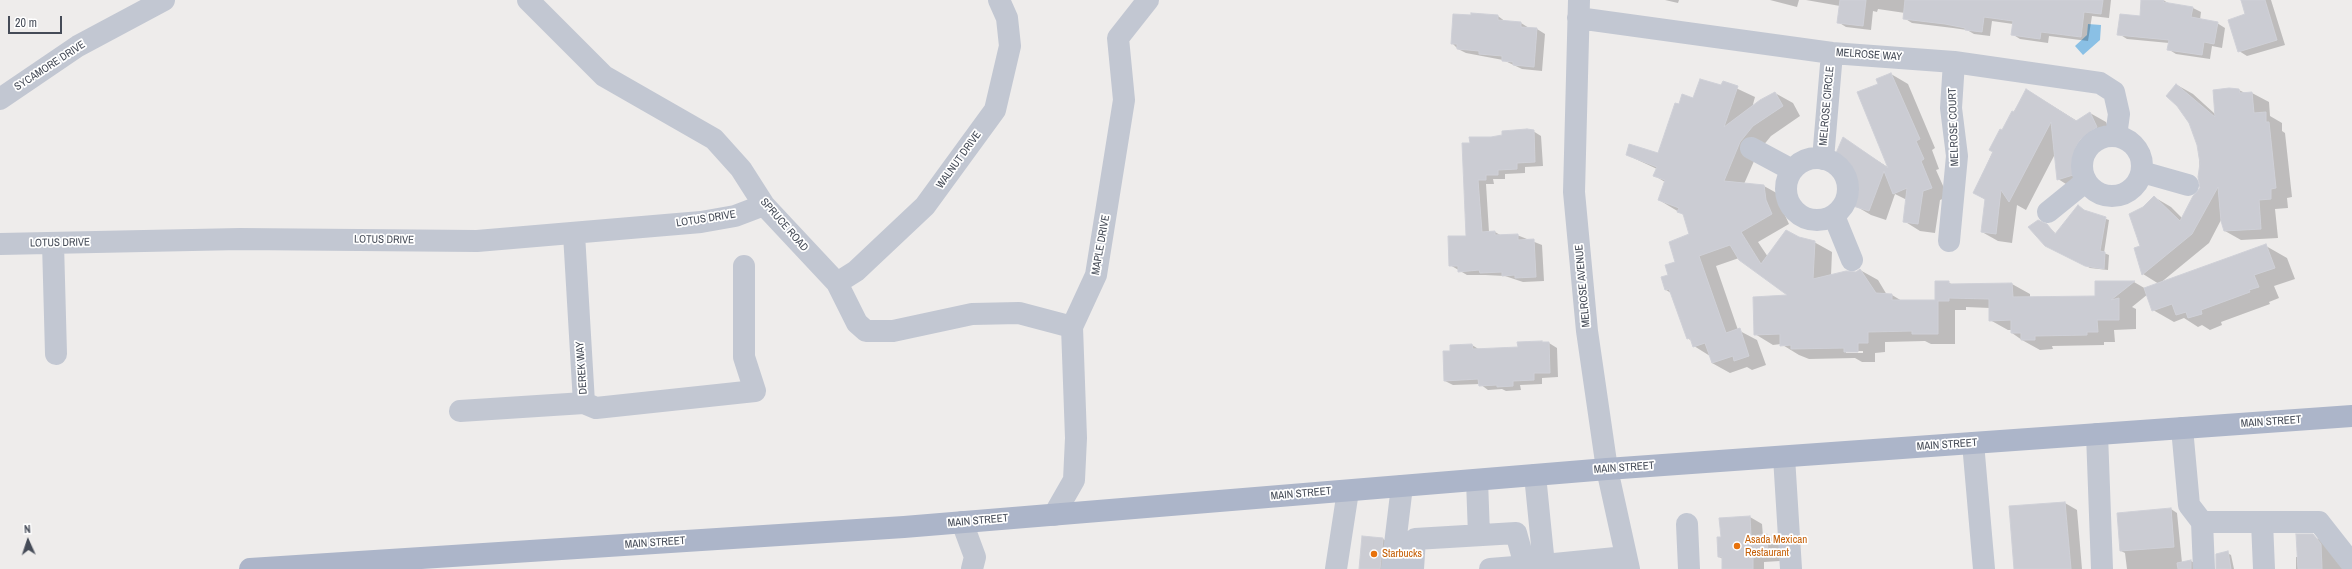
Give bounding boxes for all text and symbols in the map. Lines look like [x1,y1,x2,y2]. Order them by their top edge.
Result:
scale bar [10,8,64,34]
text: 20 m [15,15,37,31]
street label: SYCAMORE DRIVE [12,38,88,94]
street label: MELROSE WAY [1836,46,1902,64]
street label: MELROSE CIRCLE [1817,66,1837,146]
street label: MELROSE COURT [1946,88,1962,166]
street label: WALNUT DRIVE [934,129,984,191]
street label: SPRUCE ROAD [757,196,811,254]
street label: LOTUS DRIVE [675,208,737,230]
street label: MAPLE DRIVE [1089,214,1113,276]
street label: LOTUS DRIVE [354,233,414,247]
street label: LOTUS DRIVE [30,236,90,250]
street label: MELROSE AVENUE [1573,244,1593,328]
street label: DEREK WAY [574,341,590,395]
street label: MAIN STREET [2240,413,2302,431]
street label: MAIN STREET [1916,436,1978,454]
street label: MAIN STREET [1593,459,1655,477]
street label: MAIN STREET [1270,485,1332,503]
street label: MAIN STREET [947,512,1009,530]
north arrow [8,521,48,561]
text: N [24,522,31,536]
place label: Asada Mexican Restaurant [1745,533,1807,559]
street label: MAIN STREET [624,534,686,552]
marker: Asada Mexican Restaurant [1732,541,1742,551]
place label: Starbucks [1382,547,1422,561]
marker: Starbucks [1369,549,1379,559]

